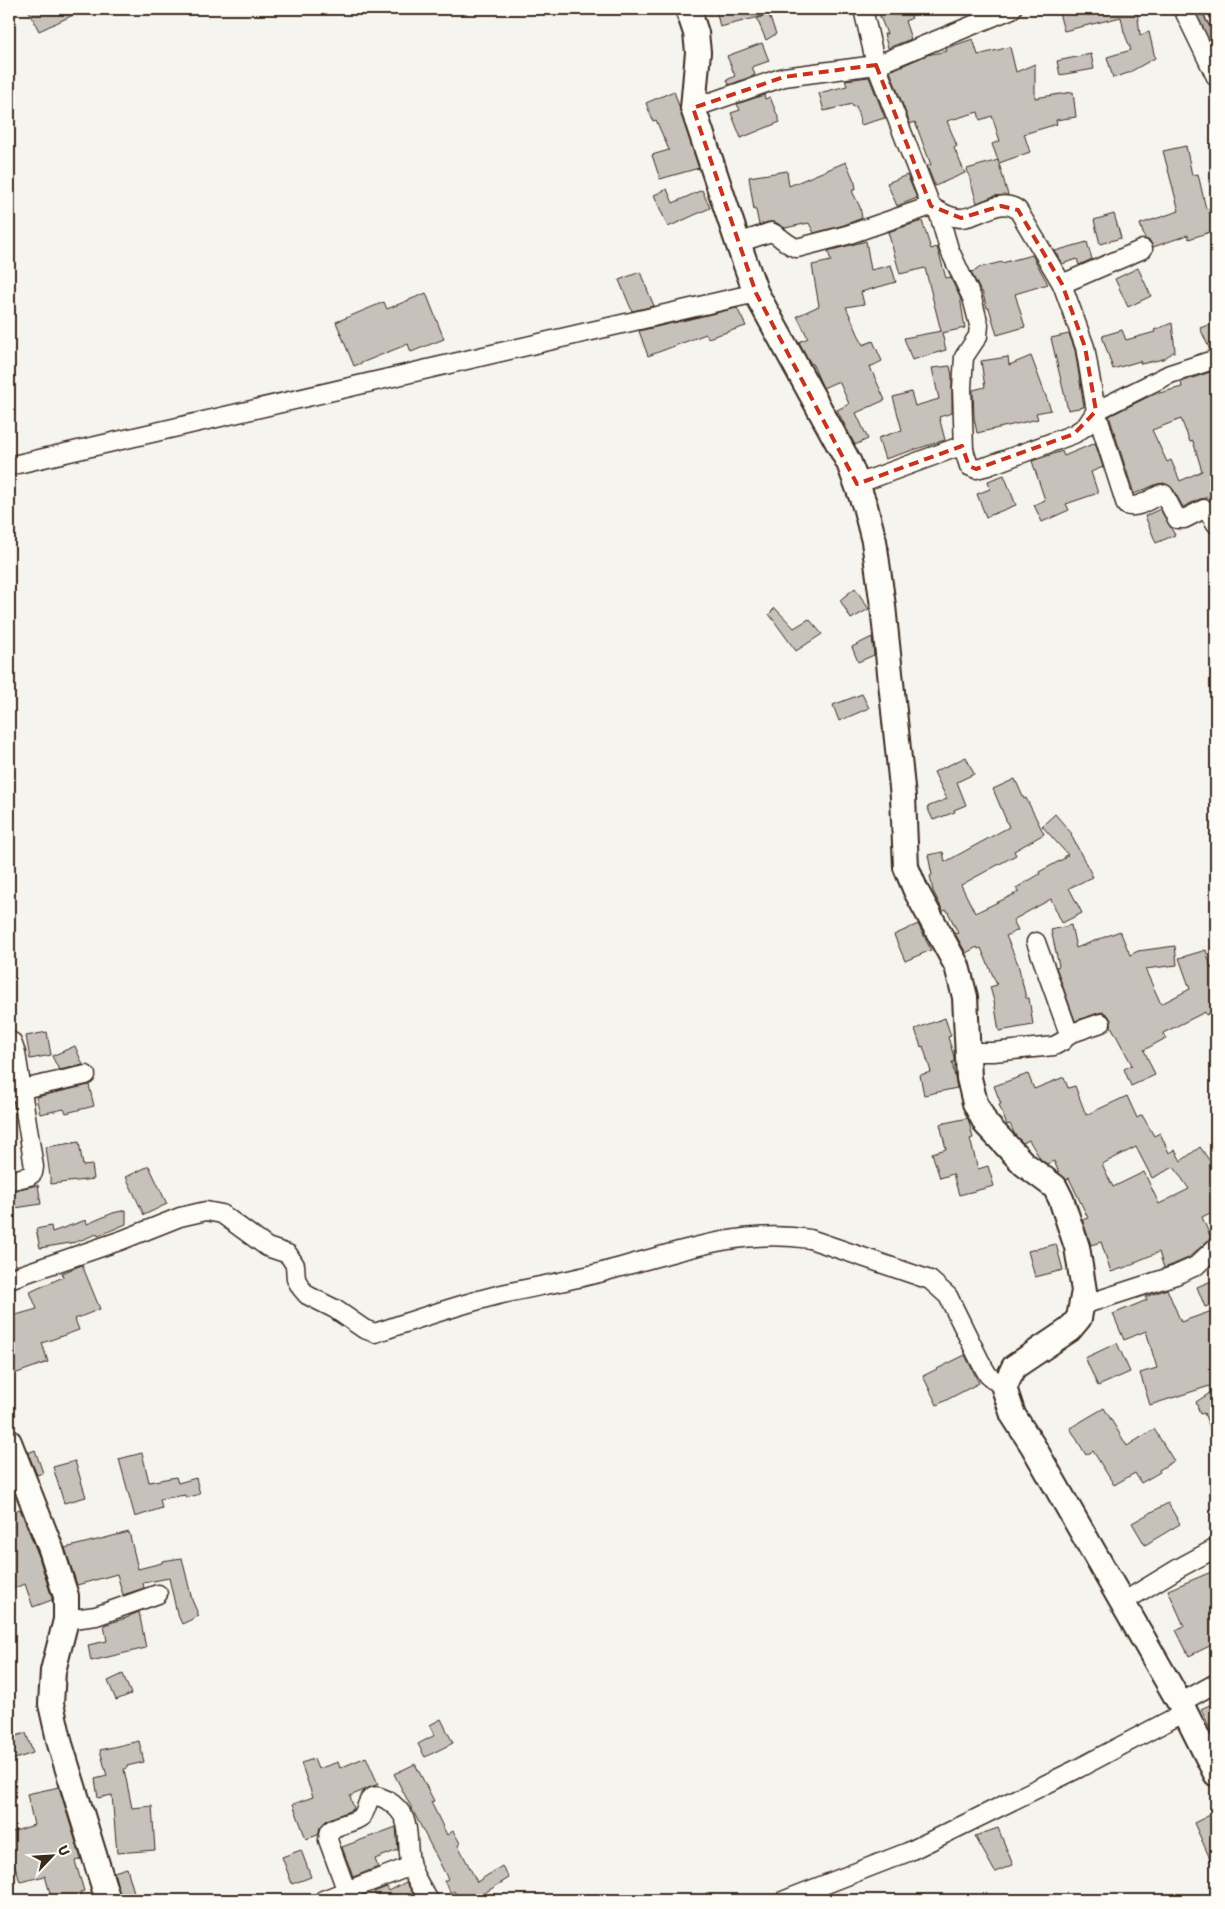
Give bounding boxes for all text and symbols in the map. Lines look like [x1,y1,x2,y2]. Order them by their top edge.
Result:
north arrow [28,1832,78,1882]
text: U [54,1842,74,1859]

